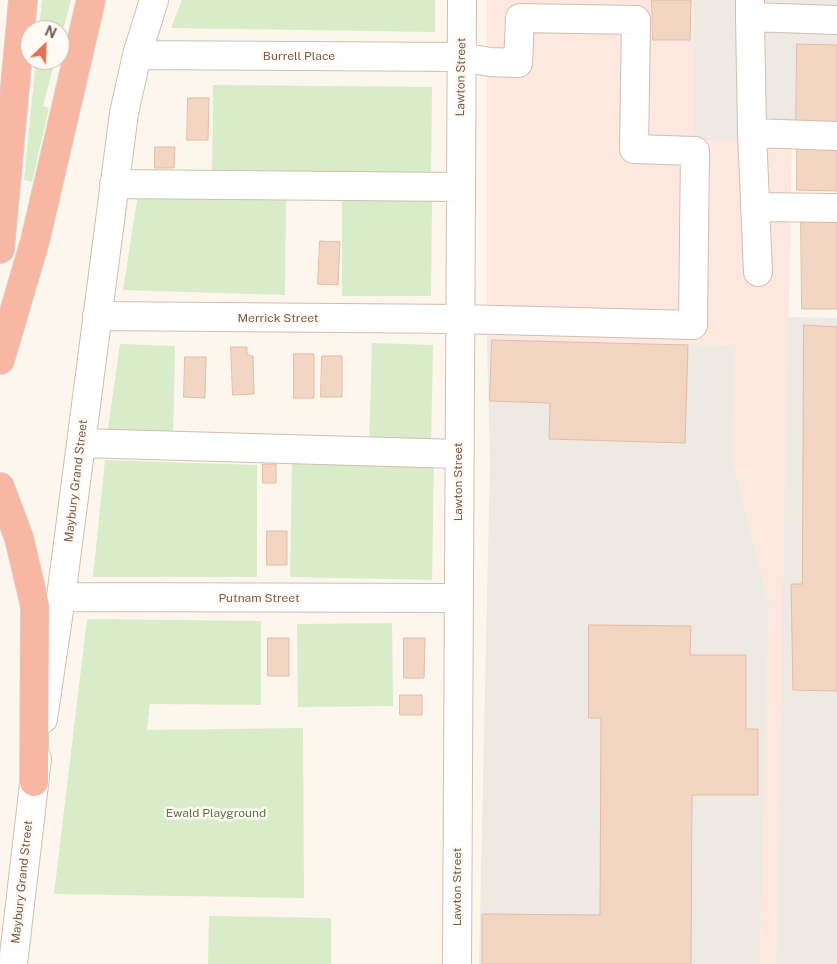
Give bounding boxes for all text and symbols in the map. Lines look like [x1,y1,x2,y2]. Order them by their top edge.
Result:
north arrow [20,20,70,70]
text: N [42,23,59,42]
street label: Lawton Street [453,38,469,116]
street label: Burrell Place [263,49,335,63]
street label: Merrick Street [238,311,318,325]
street label: Maybury Grand Street [61,419,91,543]
street label: Lawton Street [451,443,465,521]
street label: Putnam Street [218,591,300,605]
park label: Ewald Playground [166,806,266,820]
street label: Maybury Grand Street [8,820,36,944]
street label: Lawton Street [450,848,464,926]

